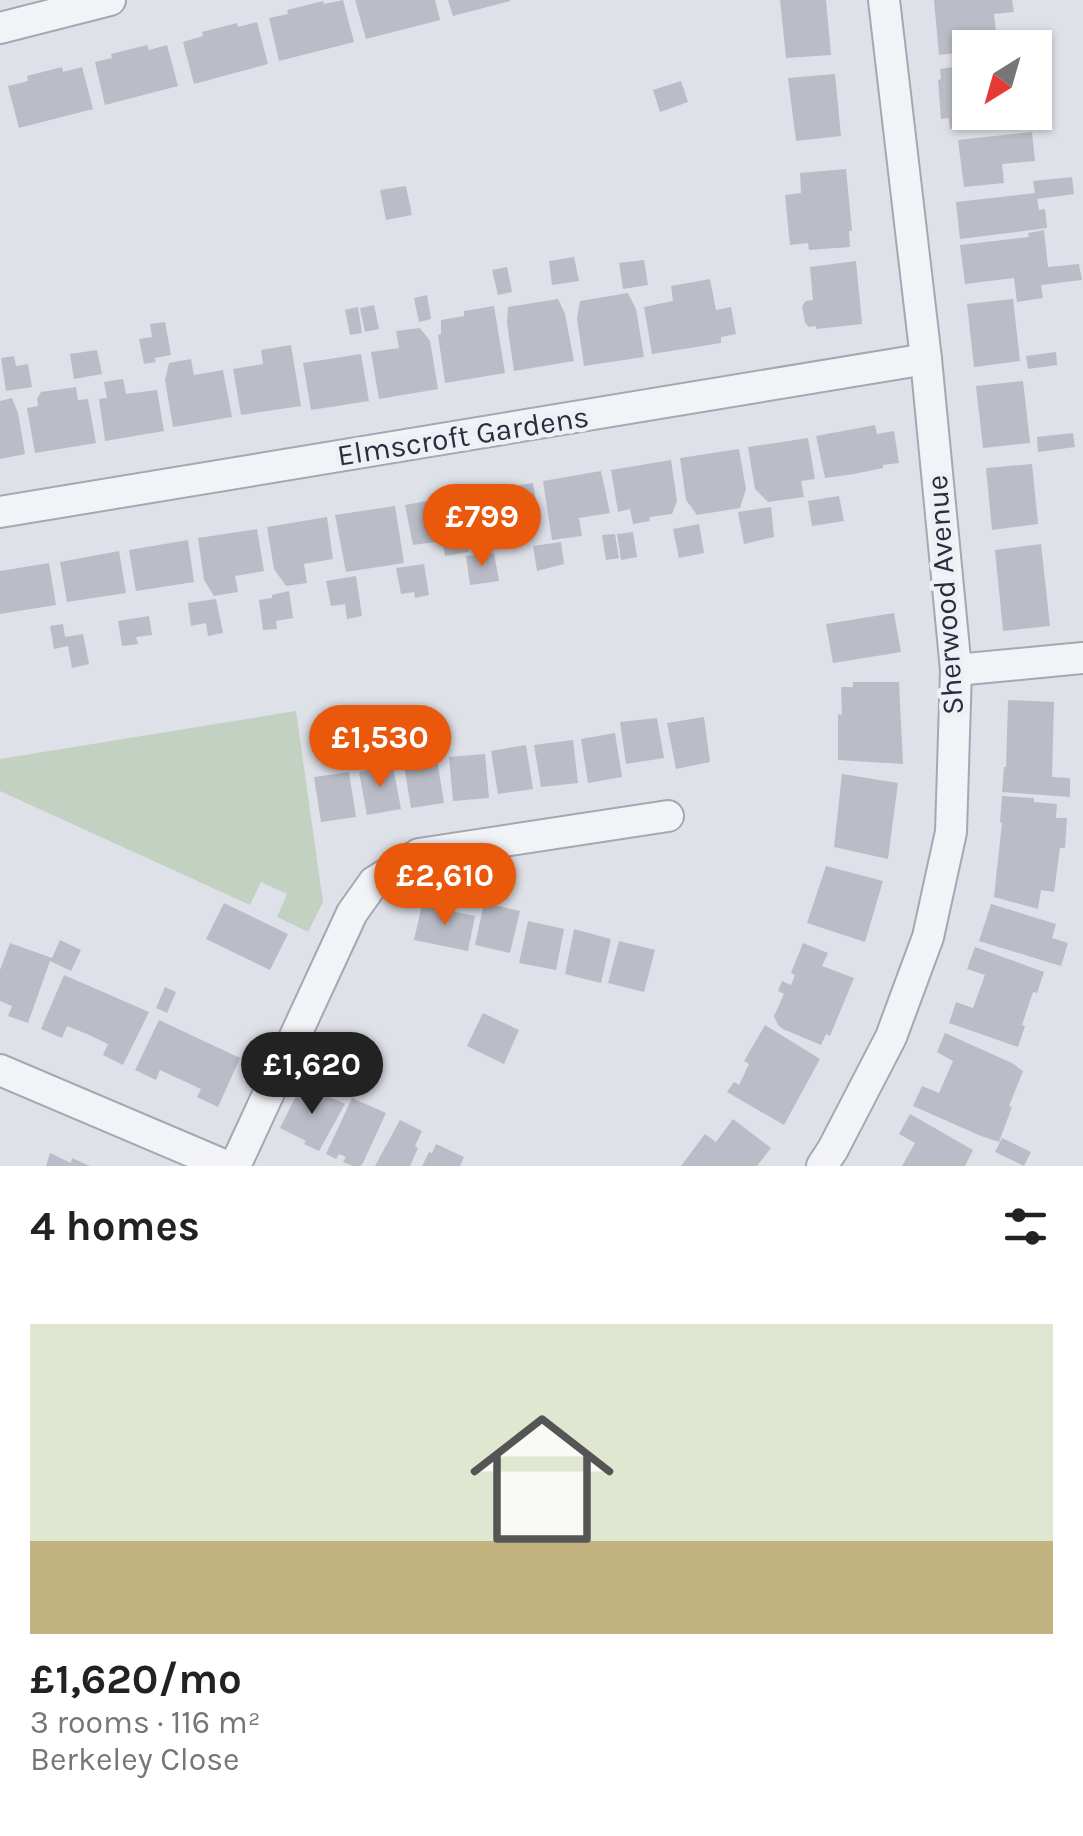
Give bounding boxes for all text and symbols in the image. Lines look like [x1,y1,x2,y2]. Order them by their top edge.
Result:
north arrow [952,30,1052,130]
map controls [952,30,1052,130]
street label: Elmscroft Gardens [335,398,591,474]
street label: Sherwood Avenue [919,474,971,716]
pin: £799 [423,484,541,569]
text: £799 [445,498,519,535]
pin: £1,530 [299,705,461,790]
text: £1,530 [331,719,429,756]
pin: £2,610 [364,843,526,928]
text: £2,610 [396,857,494,894]
pin: £1,620 [231,1032,393,1117]
text: £1,620 [263,1046,361,1083]
icon: filters [998,1199,1053,1254]
text: 4 homes [30,1201,200,1251]
icon: home [452,1389,632,1569]
text: £1,620/mo [30,1654,242,1704]
text: 3 rooms · 116 m² [30,1704,261,1741]
text: Berkeley Close [30,1741,240,1778]

